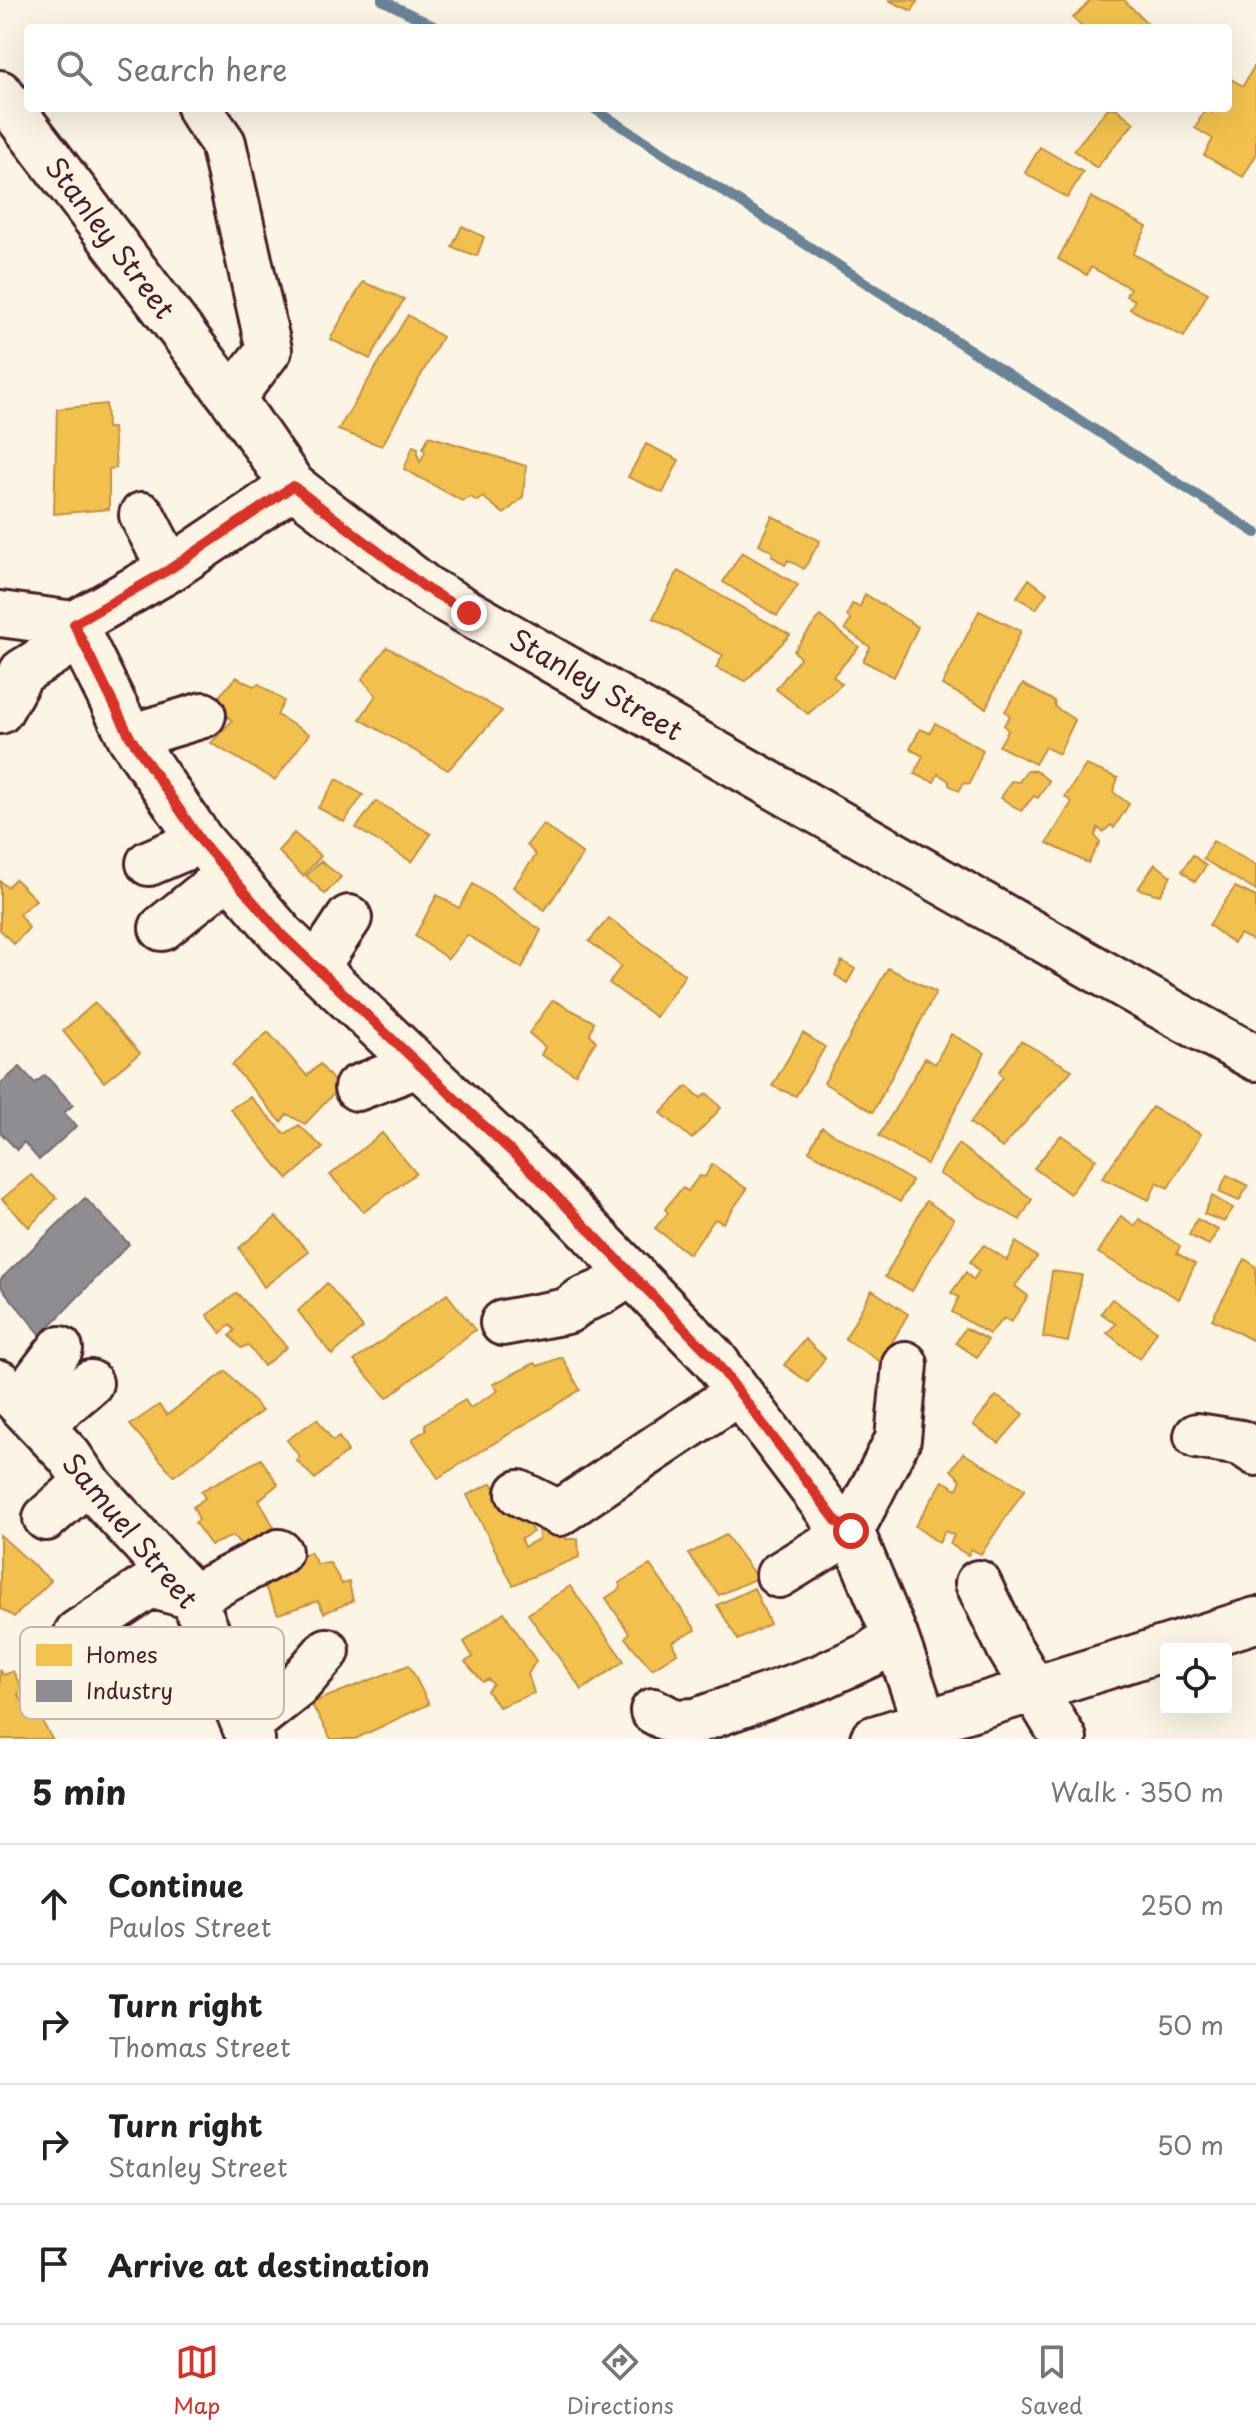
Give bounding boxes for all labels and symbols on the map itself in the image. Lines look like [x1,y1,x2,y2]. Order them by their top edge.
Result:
street label: Stanley Street [36,147,187,327]
route end [451,595,487,631]
street label: Stanley Street [502,617,691,751]
street label: Samuel Street [53,1443,209,1618]
route start [833,1513,869,1549]
legend [20,1627,284,1719]
text: Homes [86,1637,157,1670]
text: Industry [86,1673,173,1706]

